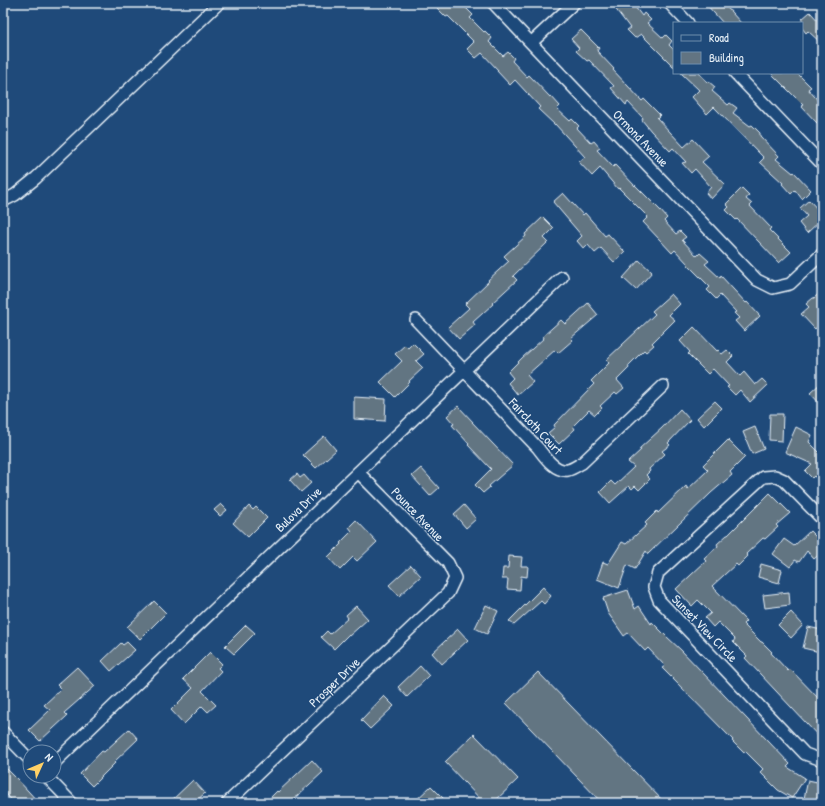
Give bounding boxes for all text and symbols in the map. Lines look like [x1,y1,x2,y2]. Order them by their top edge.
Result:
legend [673,22,803,74]
text: Road [709,29,729,46]
text: Building [709,49,744,66]
street label: Ormond Avenue [609,105,673,171]
street label: Faircloth Court [504,393,567,459]
street label: Bulova Drive [271,482,325,536]
street label: Pounce Avenue [388,483,448,545]
street label: Sunset View Circle [668,590,742,666]
street label: Prosper Drive [304,653,364,711]
north arrow [22,744,62,784]
text: N [42,750,56,764]

